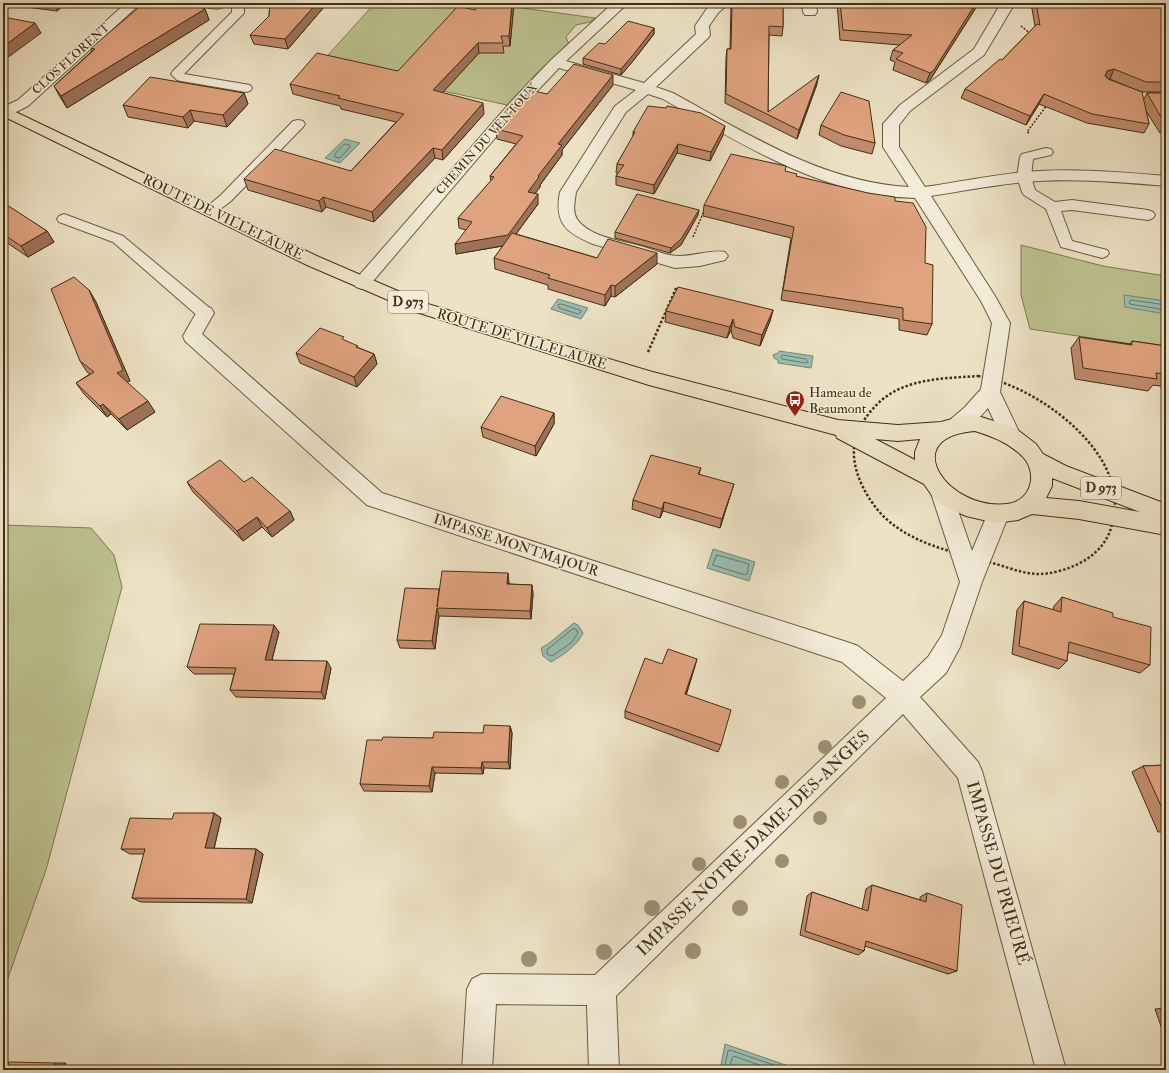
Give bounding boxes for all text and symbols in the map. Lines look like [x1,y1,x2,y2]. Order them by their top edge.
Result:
street label: CLOS FLORENT [29,20,113,98]
street label: CHEMIN DU VENTOUX [433,80,542,198]
street label: ROUTE DE VILLELAURE [140,171,306,263]
road number: D 973 [388,291,428,313]
street label: ROUTE DE VILLELAURE [435,305,609,373]
place label: Hameau de Beaumont [809,384,872,417]
bus stop icon: Hameau de Beaumont [784,389,806,417]
road number: D 973 [1081,477,1121,499]
street label: IMPASSE MONTMAJOUR [431,510,602,580]
street label: IMPASSE NOTRE-DAME-DES-ANGES [632,726,874,960]
street label: IMPASSE DU PRIEURÉ [962,779,1035,967]

